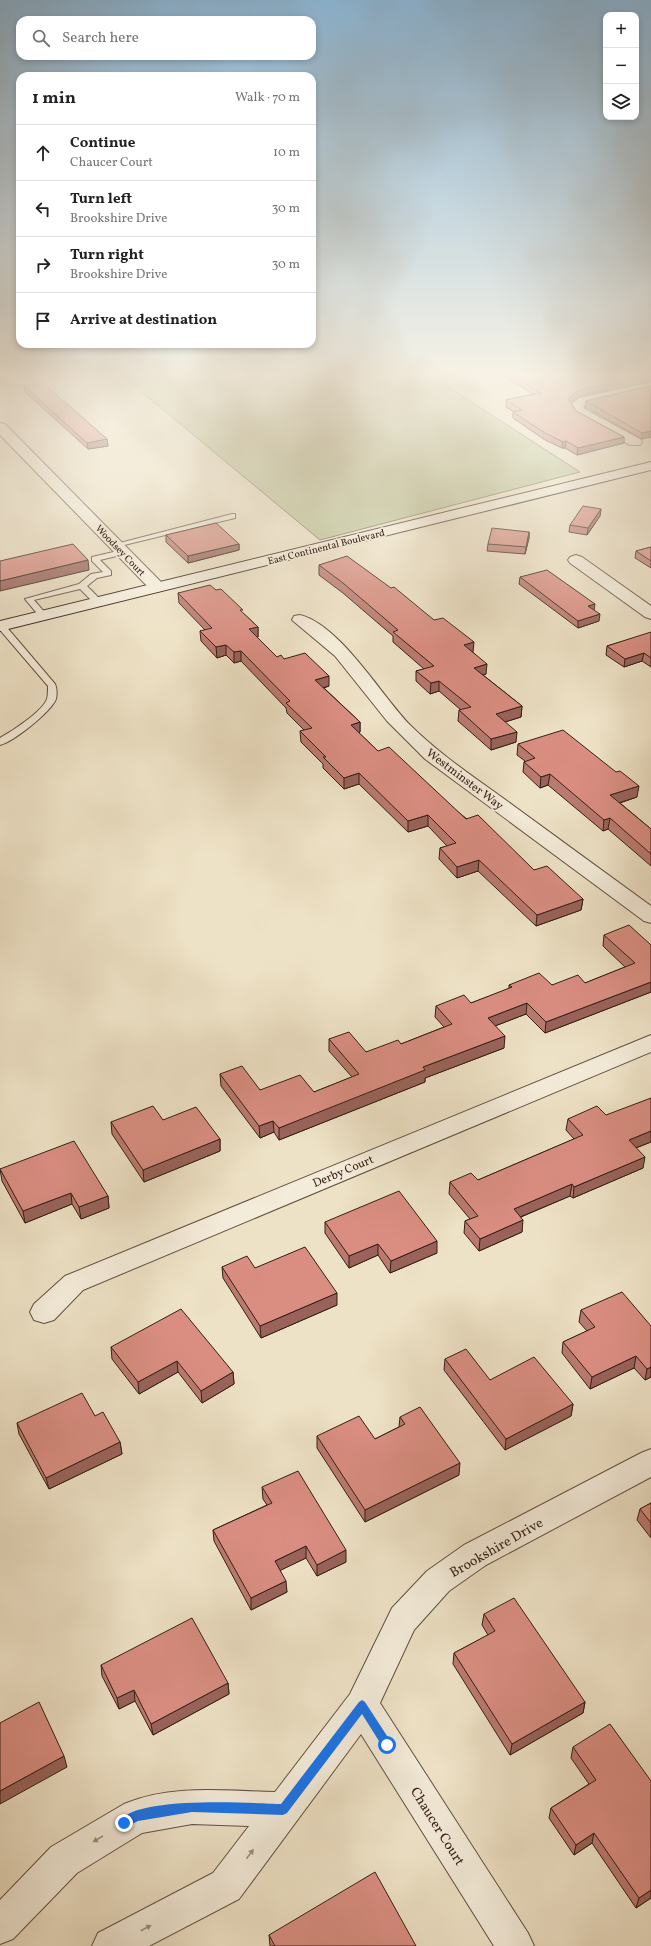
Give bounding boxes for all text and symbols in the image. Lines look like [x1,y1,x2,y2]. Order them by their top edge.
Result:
map controls [603,12,639,120]
button: + [603,12,639,48]
search box [16,16,316,60]
icon: search [30,27,52,49]
text: Search here [62,28,139,49]
button: − [603,48,639,84]
button: layers [603,84,639,120]
text: 1 min [32,87,76,110]
text: Walk · 70 m [235,89,300,107]
text: Continue [70,133,135,154]
icon: ahead [32,142,54,164]
text: 10 m [273,144,300,162]
text: Chaucer Court [70,154,153,172]
text: Turn left [70,189,132,210]
icon: left [32,198,54,220]
text: 30 m [272,200,300,218]
text: Brookshire Drive [70,210,168,228]
text: Turn right [70,245,144,266]
icon: right [32,254,54,276]
text: 30 m [272,256,300,274]
text: Brookshire Drive [70,266,168,284]
icon: arrive [32,310,54,332]
text: Arrive at destination [70,310,217,331]
street label: Woodsey Court [92,522,149,580]
street label: East Continental Boulevard [266,526,387,568]
street label: Westminster Way [423,745,507,814]
street label: Derby Court [310,1152,376,1192]
street label: Brookshire Drive [447,1514,547,1583]
route start [378,1736,396,1754]
street label: Chaucer Court [405,1784,468,1870]
route end [115,1814,133,1832]
one-way arrow [93,1835,103,1843]
one-way arrow [245,1849,254,1860]
one-way arrow [140,1925,151,1931]

